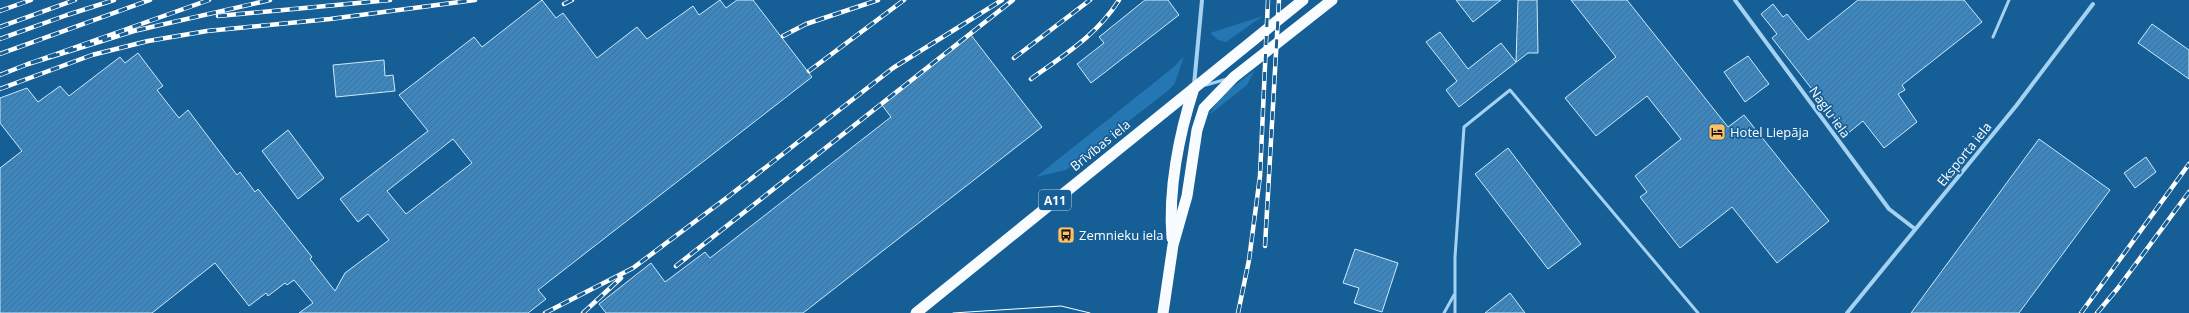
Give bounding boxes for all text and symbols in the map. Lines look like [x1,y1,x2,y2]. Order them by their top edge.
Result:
street label: Naglu iela [1805,83,1855,141]
street label: Brīvības iela [1066,115,1134,175]
street label: Eksporta iela [1933,118,1995,190]
hotel icon: Hotel Liepāja [1707,122,1727,142]
place label: Hotel Liepāja [1730,123,1809,141]
road number: A11 [1039,190,1071,210]
bus stop icon: Zemnieku iela [1056,225,1076,245]
place label: Zemnieku iela [1079,226,1164,244]

